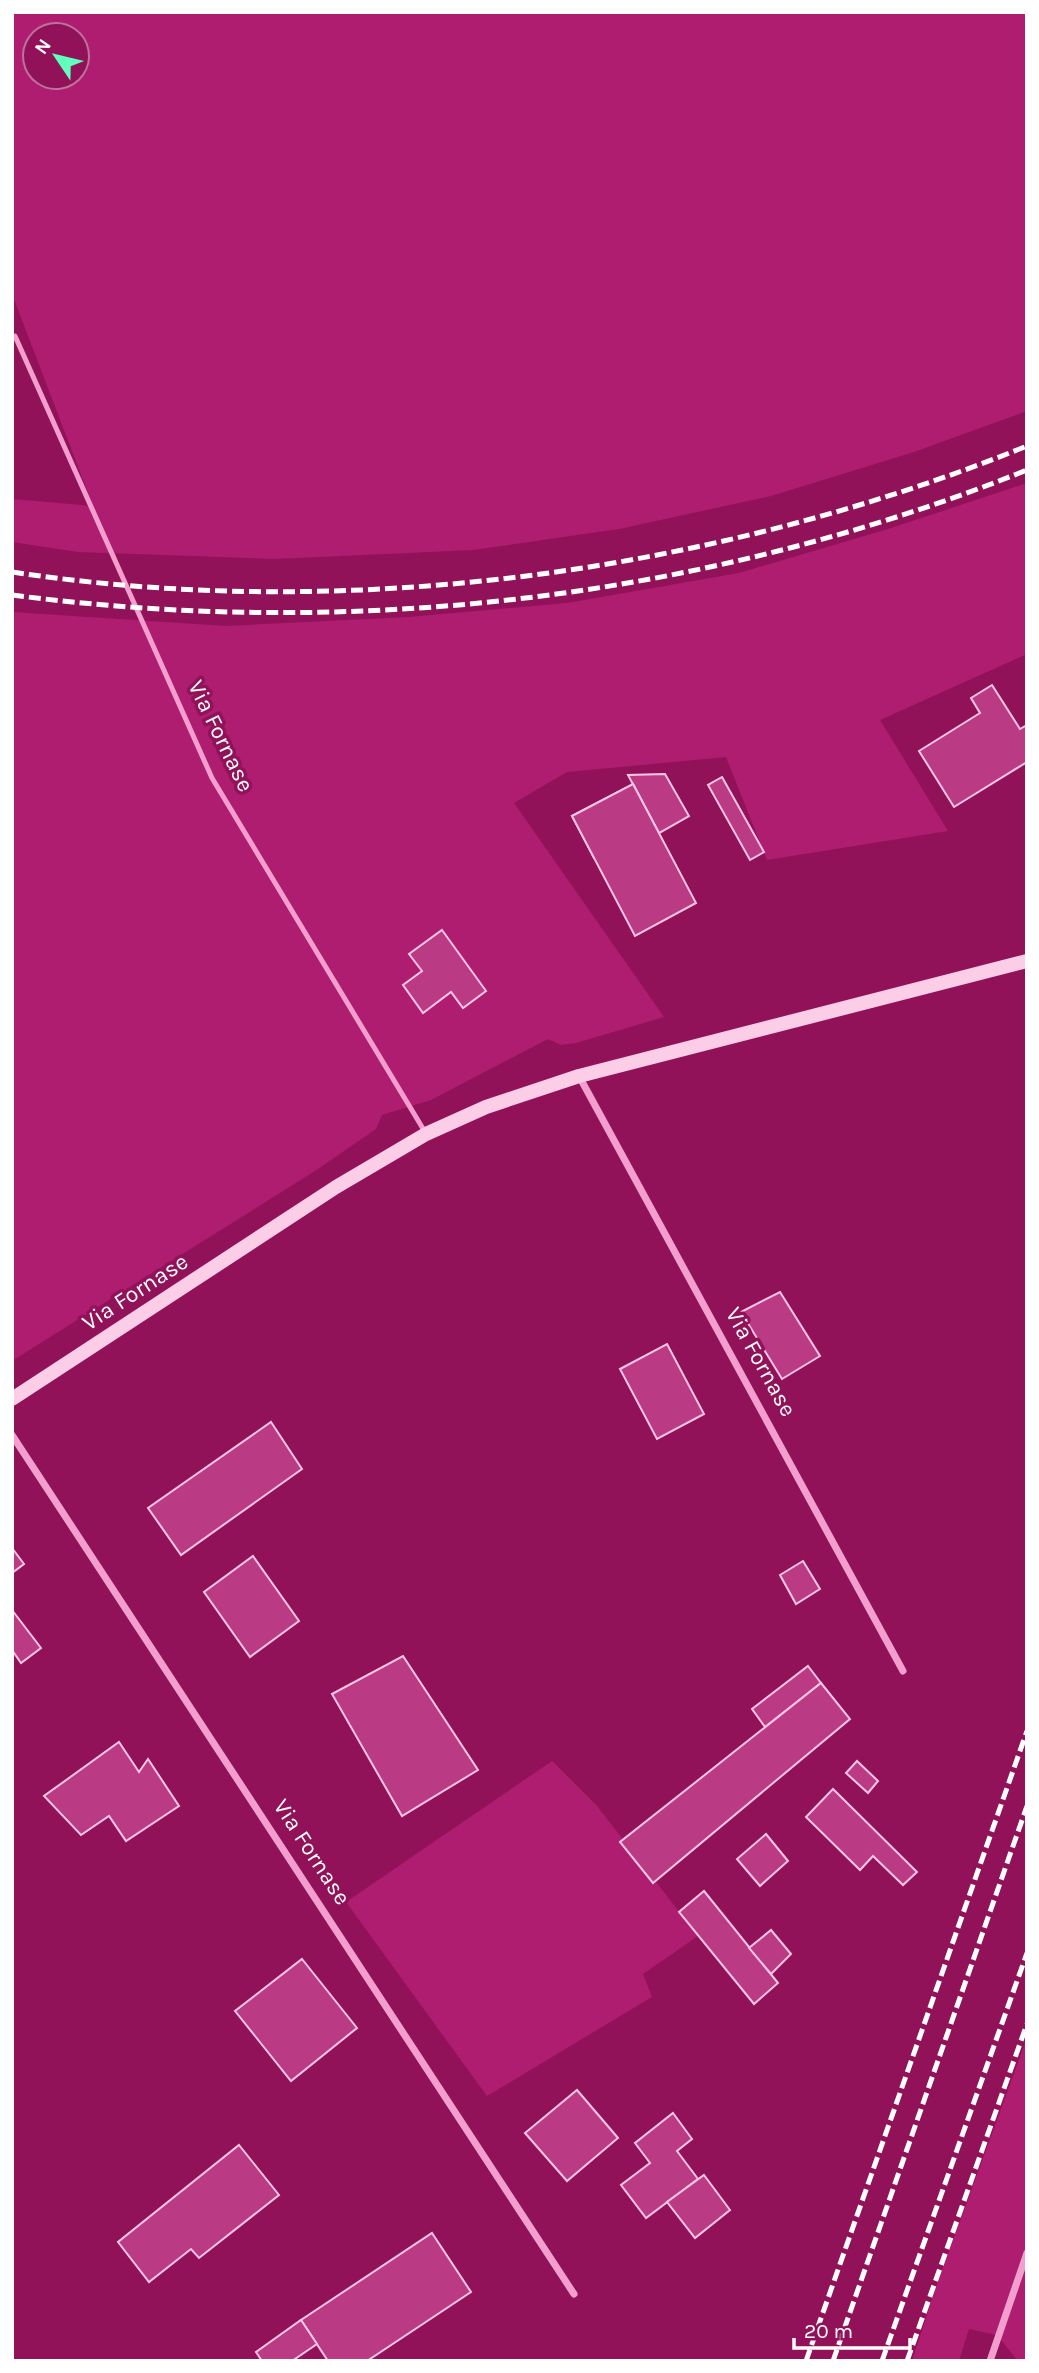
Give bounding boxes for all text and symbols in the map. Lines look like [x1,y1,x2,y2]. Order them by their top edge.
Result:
north arrow [21,21,91,91]
text: N [30,35,56,59]
street label: Via Fornase [182,676,260,796]
street label: Via Fornase [77,1248,193,1336]
street label: Via Fornase [720,1303,802,1421]
street label: Via Fornase [268,1794,356,1910]
scale bar [794,2306,909,2350]
text: 20 m [804,2319,853,2343]

